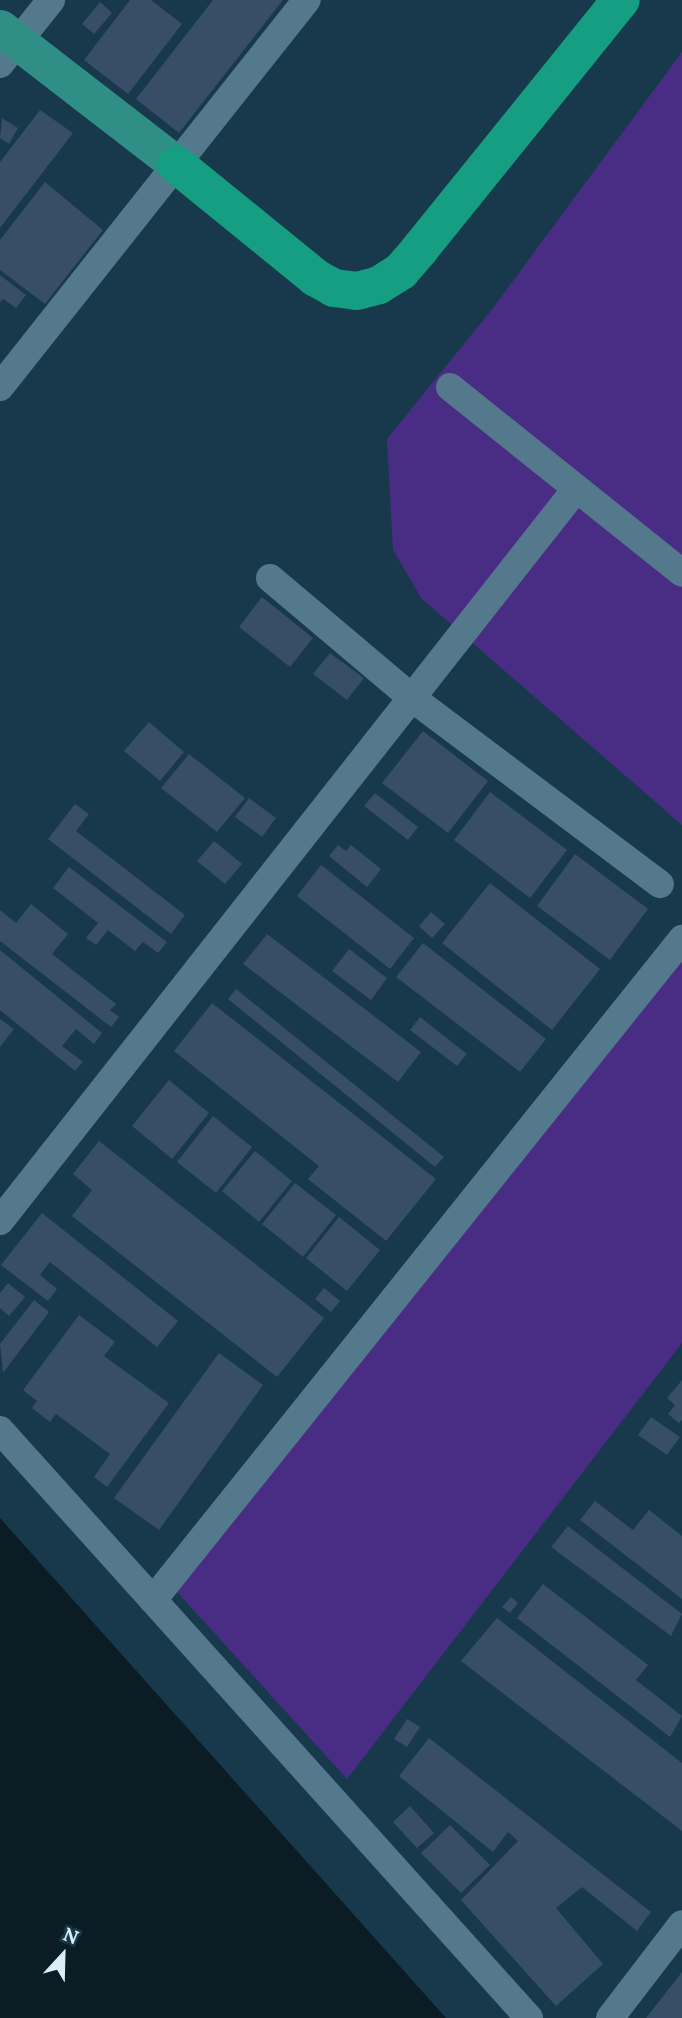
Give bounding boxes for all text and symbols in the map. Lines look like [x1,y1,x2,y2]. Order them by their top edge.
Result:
north arrow [28,1920,98,1990]
text: N [60,1922,82,1949]

